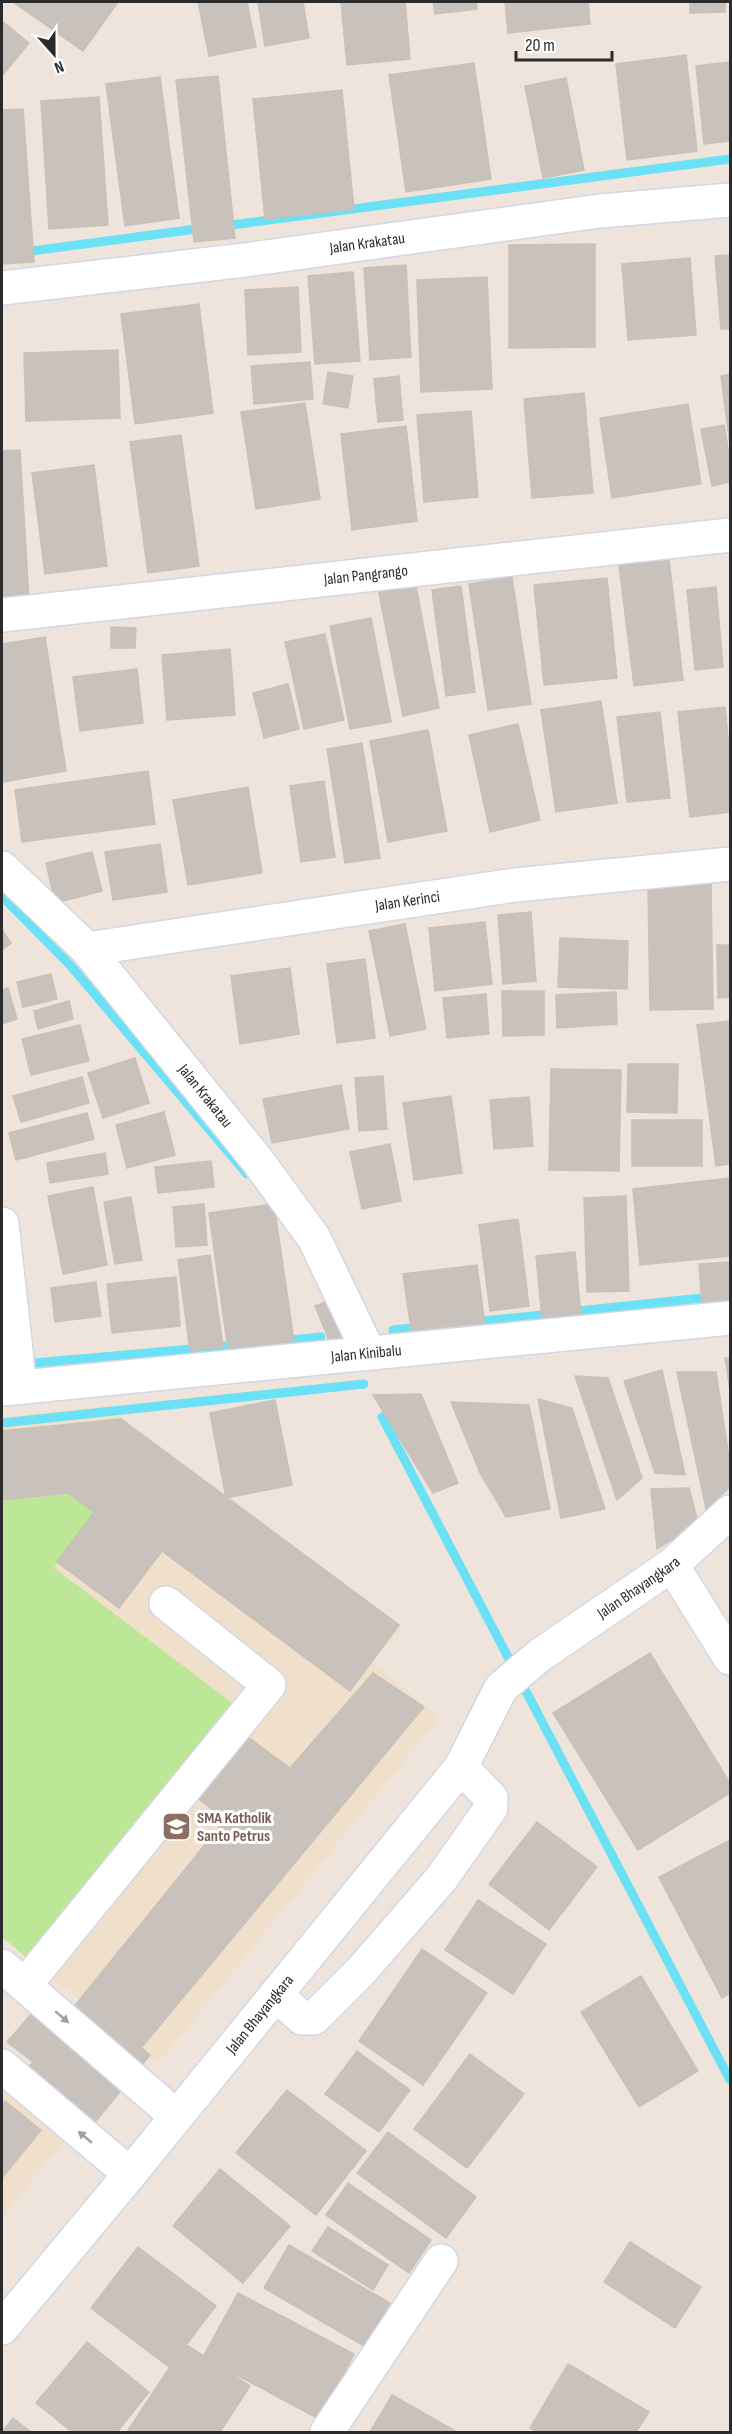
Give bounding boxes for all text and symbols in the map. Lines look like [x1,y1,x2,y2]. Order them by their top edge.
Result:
north arrow [24,24,84,84]
scale bar [516,24,612,62]
text: 20 m [525,35,555,56]
text: N [51,56,66,77]
street label: Jalan Krakatau [327,229,406,258]
street label: Jalan Pangrango [322,561,409,589]
street label: Jalan Kerinci [373,887,441,915]
street label: Jalan Krakatau [174,1060,236,1131]
street label: Jalan Kinibalu [329,1341,402,1366]
street label: Jalan Bhayangkara [593,1553,684,1623]
place label: SMA Katholik Santo Petrus [197,1809,272,1846]
school or university icon: SMA Katholik Santo Petrus [160,1811,192,1843]
street label: Jalan Bhayangkara [221,1971,298,2058]
one-way arrow [54,2011,70,2024]
one-way arrow [77,2130,93,2143]

